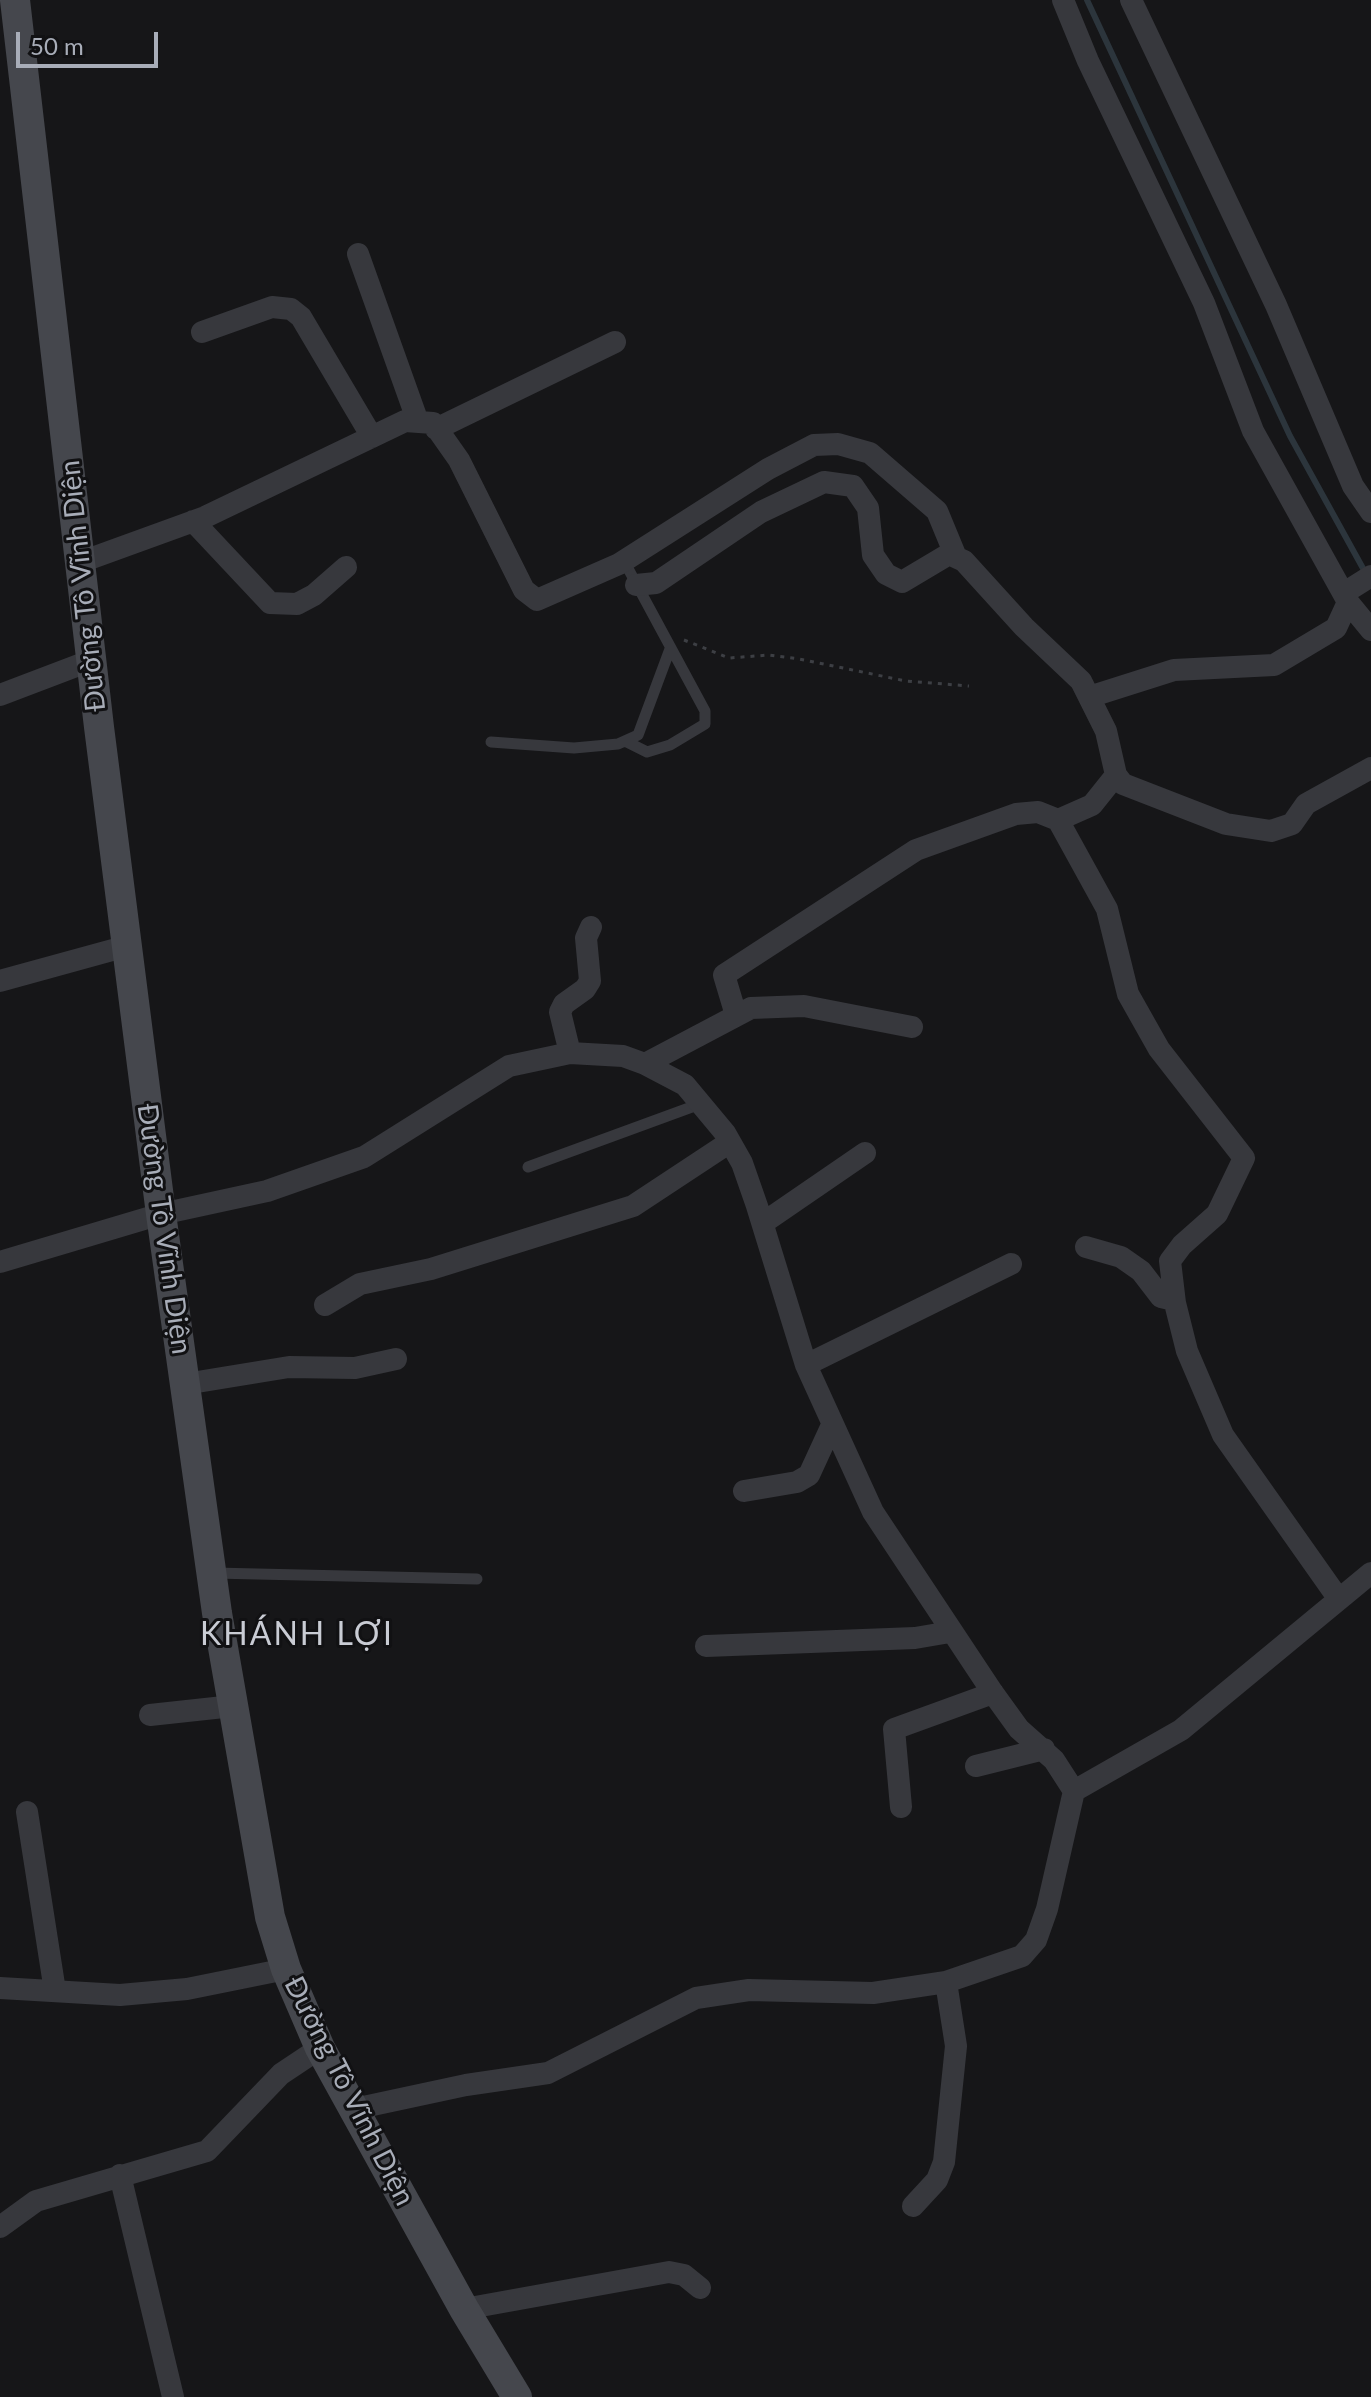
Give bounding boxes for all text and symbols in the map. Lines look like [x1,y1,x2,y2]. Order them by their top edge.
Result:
scale bar [20,16,162,66]
text: 50 m [30,31,84,60]
street label: Đường Tô Vĩnh Diện [53,459,113,713]
street label: Đường Tô Vĩnh Diện [130,1102,198,1356]
district label: KHÁNH LỢI [200,1616,394,1654]
street label: Đường Tô Vĩnh Diện [277,1971,421,2211]

